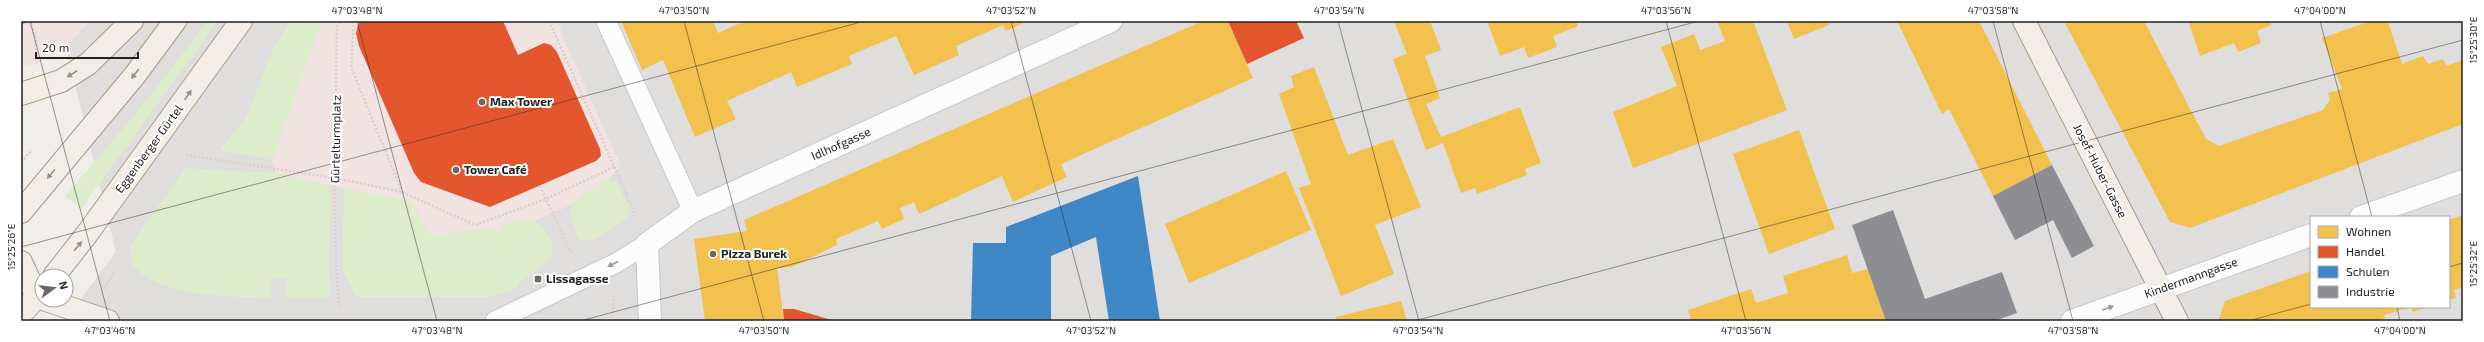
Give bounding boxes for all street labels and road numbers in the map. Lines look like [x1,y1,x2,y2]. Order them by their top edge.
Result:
street label: Gürtelturmplatz [327,95,343,183]
street label: Eggenberger Gürtel [111,101,185,195]
street label: Josef-Huber-Gasse [2071,121,2131,220]
street label: Idlhofgasse [809,124,873,162]
street label: Kindermanngasse [2142,254,2239,300]

